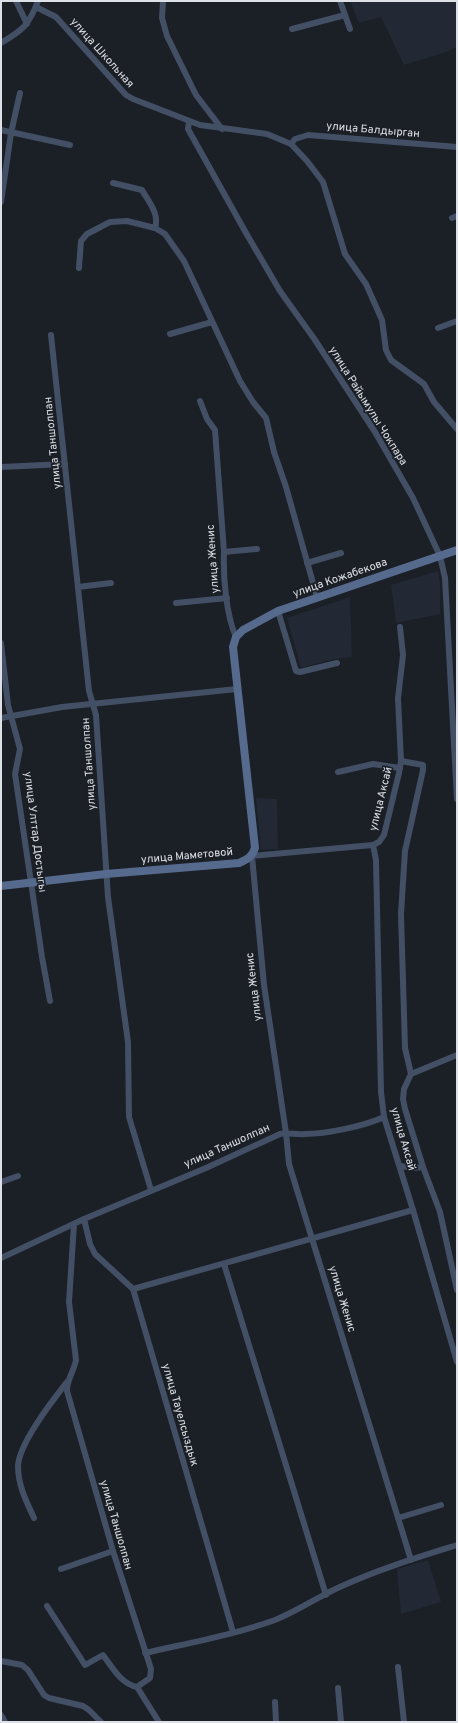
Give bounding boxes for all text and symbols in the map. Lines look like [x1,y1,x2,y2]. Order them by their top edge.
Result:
street label: улица Школьная [67,15,137,91]
street label: улица Балдырган [326,119,420,141]
street label: улица Райымулы Чокпара [326,344,410,468]
street label: улица Таншолпан [41,396,65,490]
street label: улица Женис [204,524,222,594]
street label: улица Кожабекова [291,555,389,601]
street label: улица Таншолпан [79,717,99,811]
street label: улица Аксай [366,766,396,832]
street label: улица Улттар Достыгы [21,771,49,893]
street label: улица Маметовой [140,845,234,867]
street label: улица Женис [243,952,265,1022]
street label: улица Аксай [387,1106,419,1172]
street label: улица Таншолпан [182,1121,272,1171]
street label: улица Женис [325,1264,359,1334]
street label: улица Тауелсыздык [159,1362,201,1468]
street label: улица Таншолпан [96,1478,136,1572]

